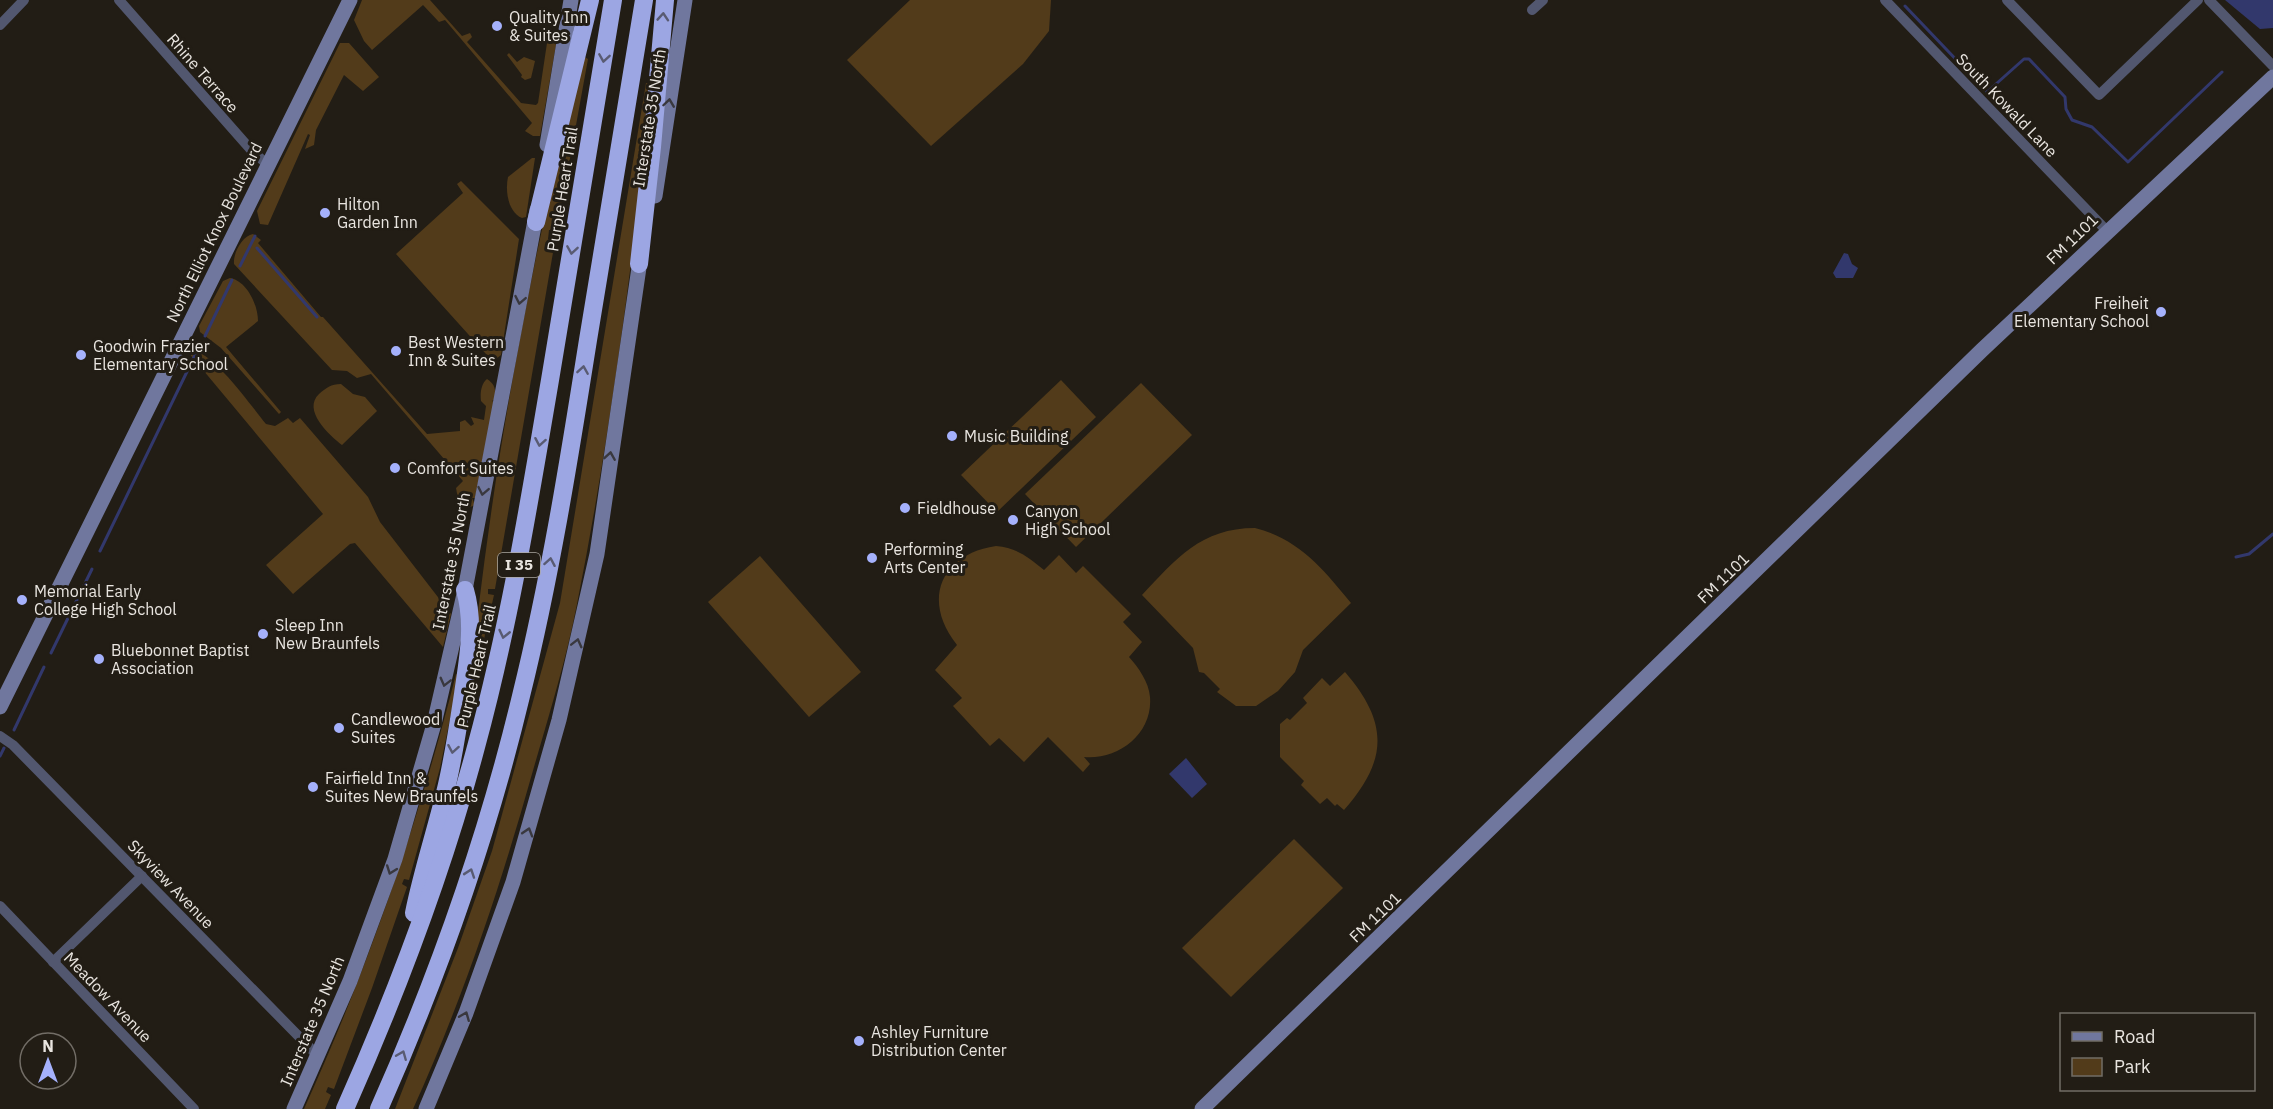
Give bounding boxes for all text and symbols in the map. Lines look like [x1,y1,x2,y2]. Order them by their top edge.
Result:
place label: Quality Inn & Suites [509,7,588,45]
one-way arrow [657,13,670,22]
marker: Quality Inn & Suites [490,19,504,33]
street label: Rhine Terrace [163,29,243,117]
street label: Interstate 35 North [628,48,670,188]
street label: South Kowald Lane [1952,49,2062,161]
one-way arrow [598,53,610,62]
one-way arrow [662,98,674,108]
street label: Purple Heart Trail [542,125,582,253]
street label: North Elliot Knox Boulevard [162,139,266,325]
place label: Hilton Garden Inn [337,194,418,232]
marker: Hilton Garden Inn [318,206,332,220]
street label: FM 1101 [2042,210,2102,268]
one-way arrow [566,245,579,255]
place label: Freiheit Elementary School [2014,293,2149,331]
one-way arrow [514,295,527,305]
marker: Freiheit Elementary School [2154,305,2168,319]
place label: Best Western Inn & Suites [408,332,504,370]
place label: Goodwin Frazier Elementary School [93,336,228,374]
marker: Best Western Inn & Suites [389,344,403,358]
marker: Goodwin Frazier Elementary School [74,348,88,362]
one-way arrow [577,365,589,374]
place label: Music Building [964,426,1069,446]
marker: Music Building [945,429,959,443]
one-way arrow [534,438,546,447]
one-way arrow [603,452,616,462]
place label: Comfort Suites [407,458,514,478]
marker: Comfort Suites [388,461,402,475]
one-way arrow [477,486,490,496]
street label: Interstate 35 North [428,491,474,631]
place label: Fieldhouse [917,498,996,518]
marker: Fieldhouse [898,501,912,515]
place label: Canyon High School [1025,501,1110,539]
marker: Canyon High School [1006,513,1020,527]
place label: Performing Arts Center [884,539,966,577]
street label: FM 1101 [1693,549,1753,607]
marker: Performing Arts Center [865,551,879,565]
road number: I 35 [498,553,540,577]
one-way arrow [543,557,556,567]
place label: Memorial Early College High School [34,581,177,619]
marker: Memorial Early College High School [15,593,29,607]
street label: Purple Heart Trail [452,602,500,730]
place label: Sleep Inn New Braunfels [275,615,380,653]
marker: Sleep Inn New Braunfels [256,627,270,641]
one-way arrow [498,629,511,639]
one-way arrow [570,639,583,649]
place label: Bluebonnet Baptist Association [111,640,249,678]
marker: Bluebonnet Baptist Association [92,652,106,666]
one-way arrow [439,677,452,687]
place label: Candlewood Suites [351,709,440,747]
marker: Candlewood Suites [332,721,346,735]
one-way arrow [447,744,460,754]
place label: Fairfield Inn & Suites New Braunfels [325,768,478,806]
marker: Fairfield Inn & Suites New Braunfels [306,780,320,794]
one-way arrow [521,827,533,838]
street label: Skyview Avenue [124,835,219,933]
one-way arrow [385,864,398,875]
one-way arrow [463,868,475,878]
street label: FM 1101 [1345,888,1405,946]
street label: Meadow Avenue [60,948,156,1047]
street label: Interstate 35 North [276,953,348,1089]
one-way arrow [458,1012,470,1023]
legend [2060,1013,2255,1091]
place label: Ashley Furniture Distribution Center [871,1022,1007,1060]
text: Road [2114,1025,2155,1048]
north arrow [18,1031,78,1091]
marker: Ashley Furniture Distribution Center [852,1034,866,1048]
text: N [42,1036,54,1056]
one-way arrow [395,1051,407,1062]
text: Park [2114,1055,2151,1078]

